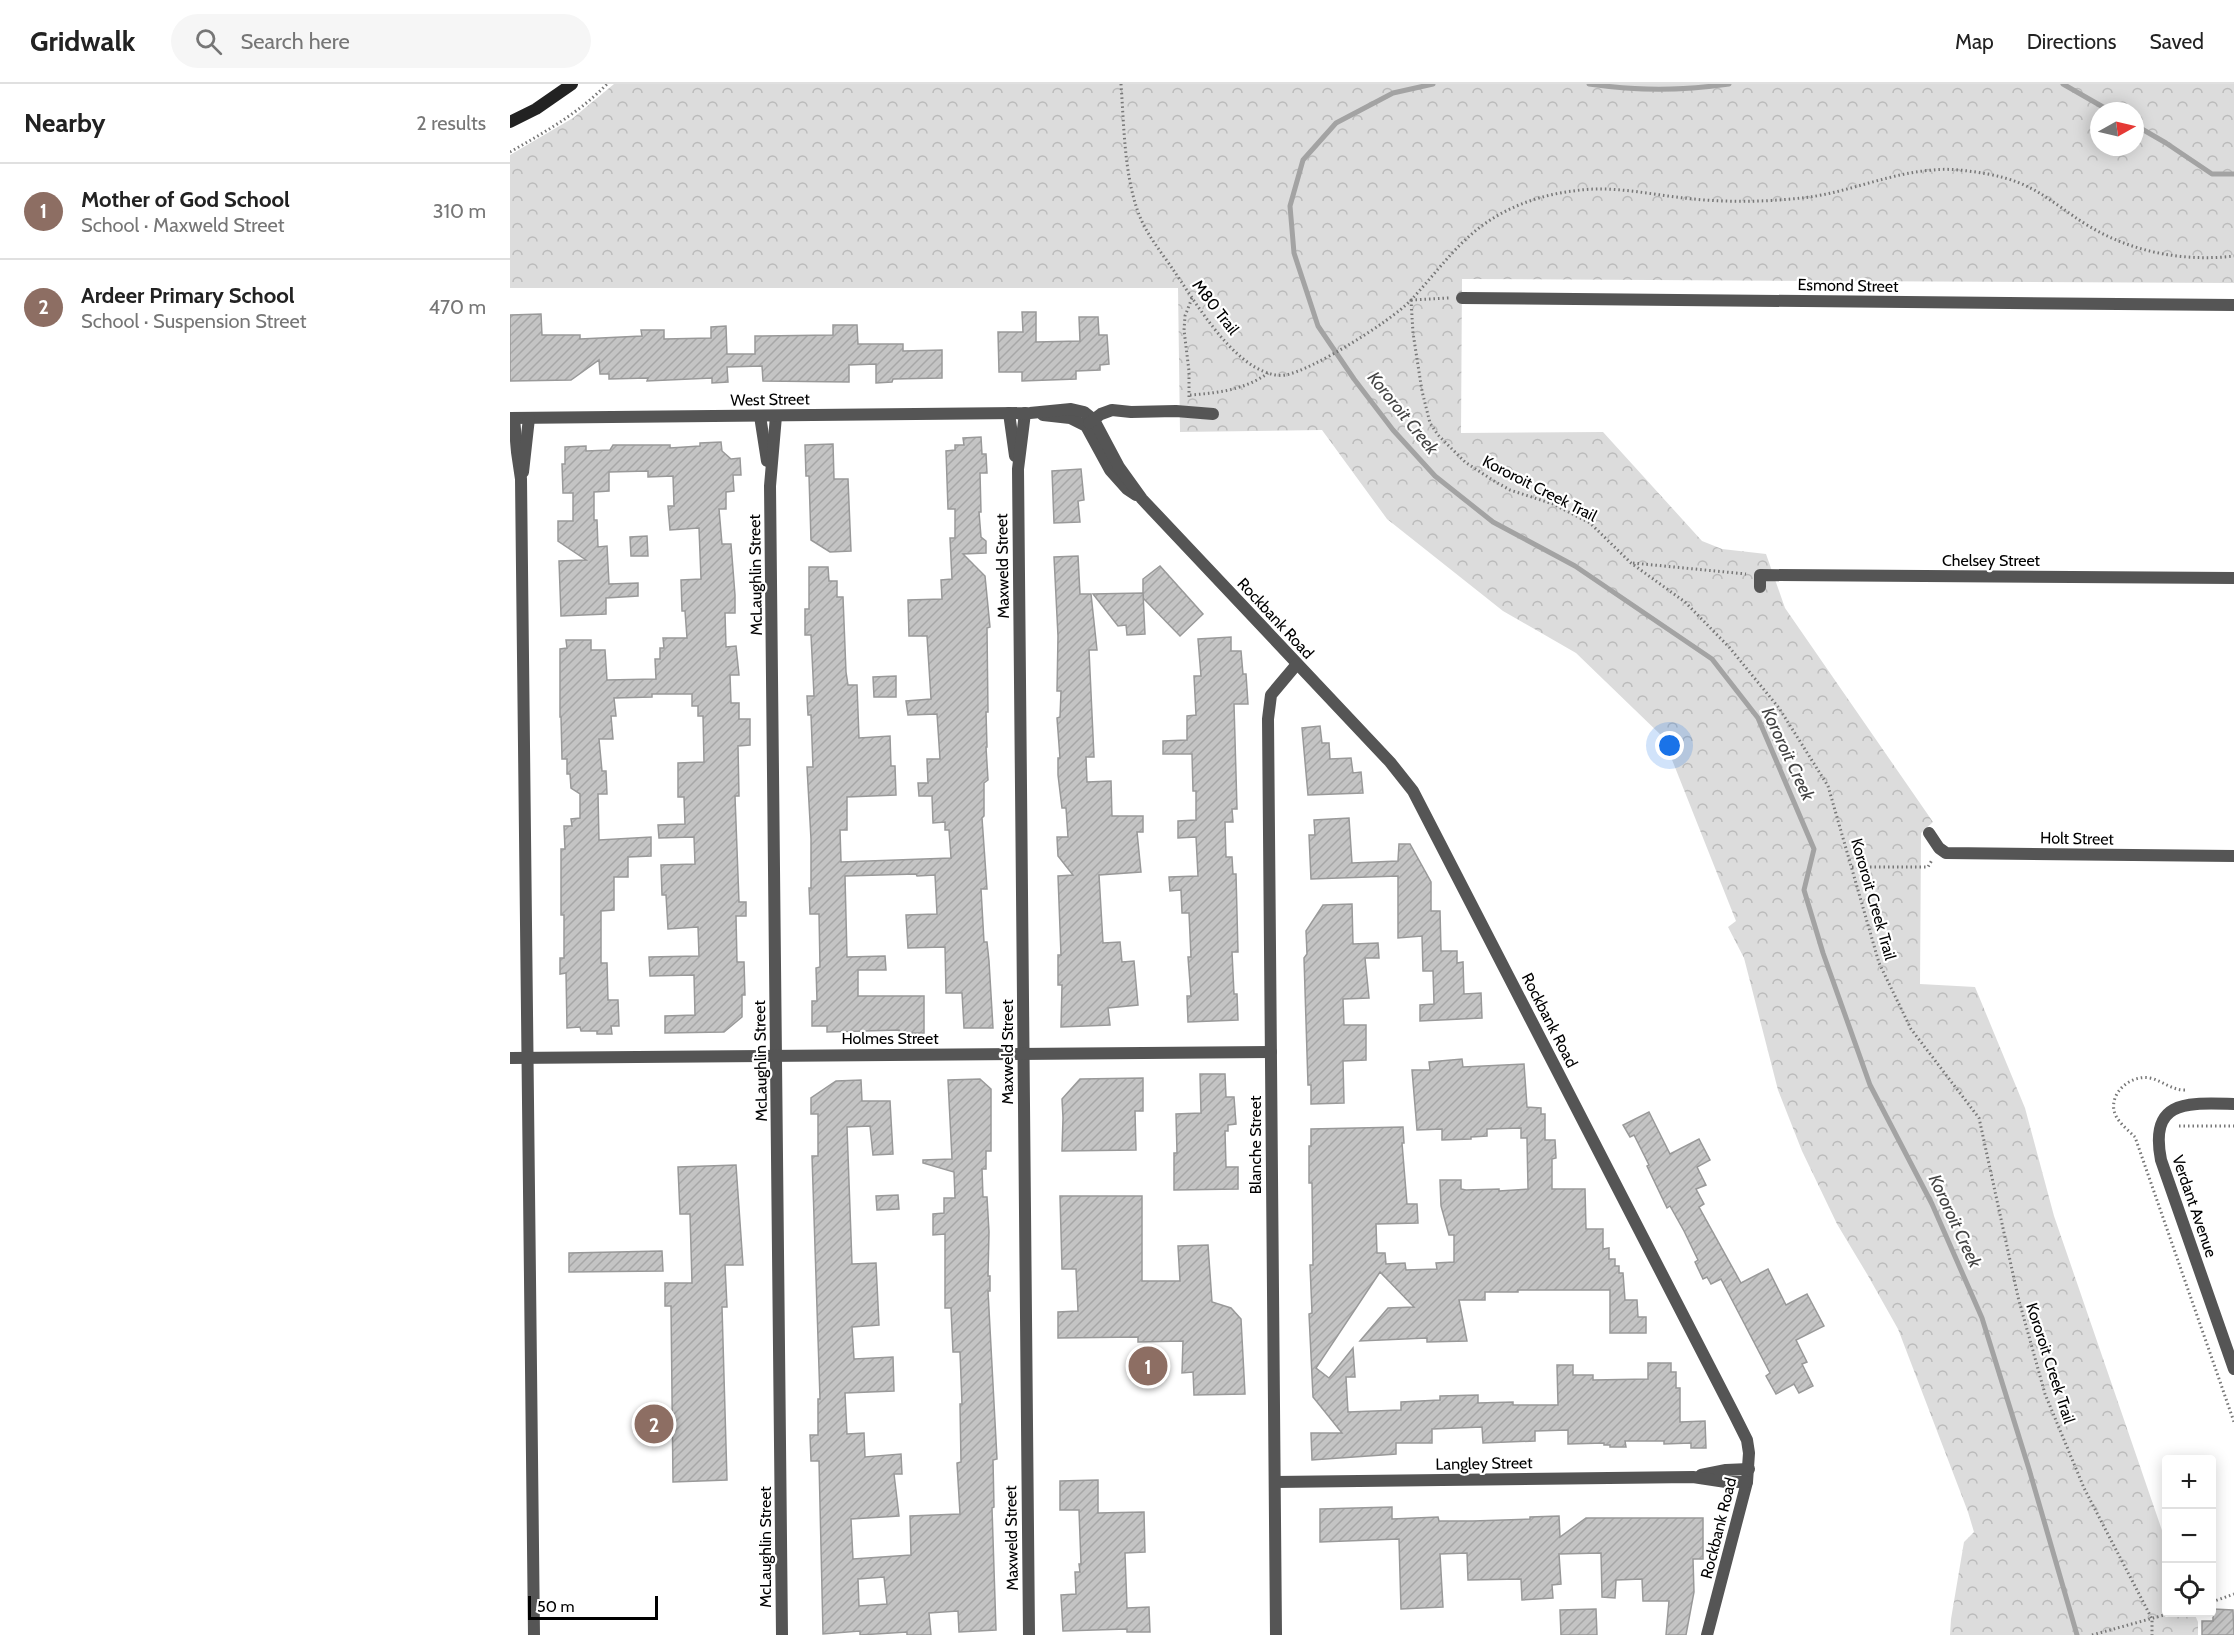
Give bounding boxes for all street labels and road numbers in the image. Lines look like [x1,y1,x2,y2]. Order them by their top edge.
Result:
street label: Esmond Street [1797,275,1899,296]
street label: M80 Trail [1188,276,1243,339]
street label: West Street [730,389,810,410]
street label: Kororoit Creek Trail [1479,451,1600,526]
street label: McLaughlin Street [745,513,766,636]
street label: Maxweld Street [992,513,1013,619]
street label: Chelsey Street [1942,551,2041,570]
street label: Rockbank Road [1233,574,1318,663]
street label: Holt Street [2040,828,2115,849]
street label: Kororoit Creek Trail [1847,836,1900,962]
street label: Rockbank Road [1518,970,1582,1071]
street label: McLaughlin Street [750,999,771,1122]
street label: Maxweld Street [998,999,1017,1105]
street label: Holmes Street [841,1029,939,1048]
street label: Blanche Street [1246,1095,1265,1194]
street label: Verdant Avenue [2168,1153,2221,1260]
street label: Kororoit Creek Trail [2022,1300,2079,1426]
street label: Langley Street [1435,1453,1533,1474]
street label: Rockbank Road [1697,1476,1740,1581]
street label: Maxweld Street [1001,1485,1022,1591]
street label: McLaughlin Street [756,1486,775,1608]

